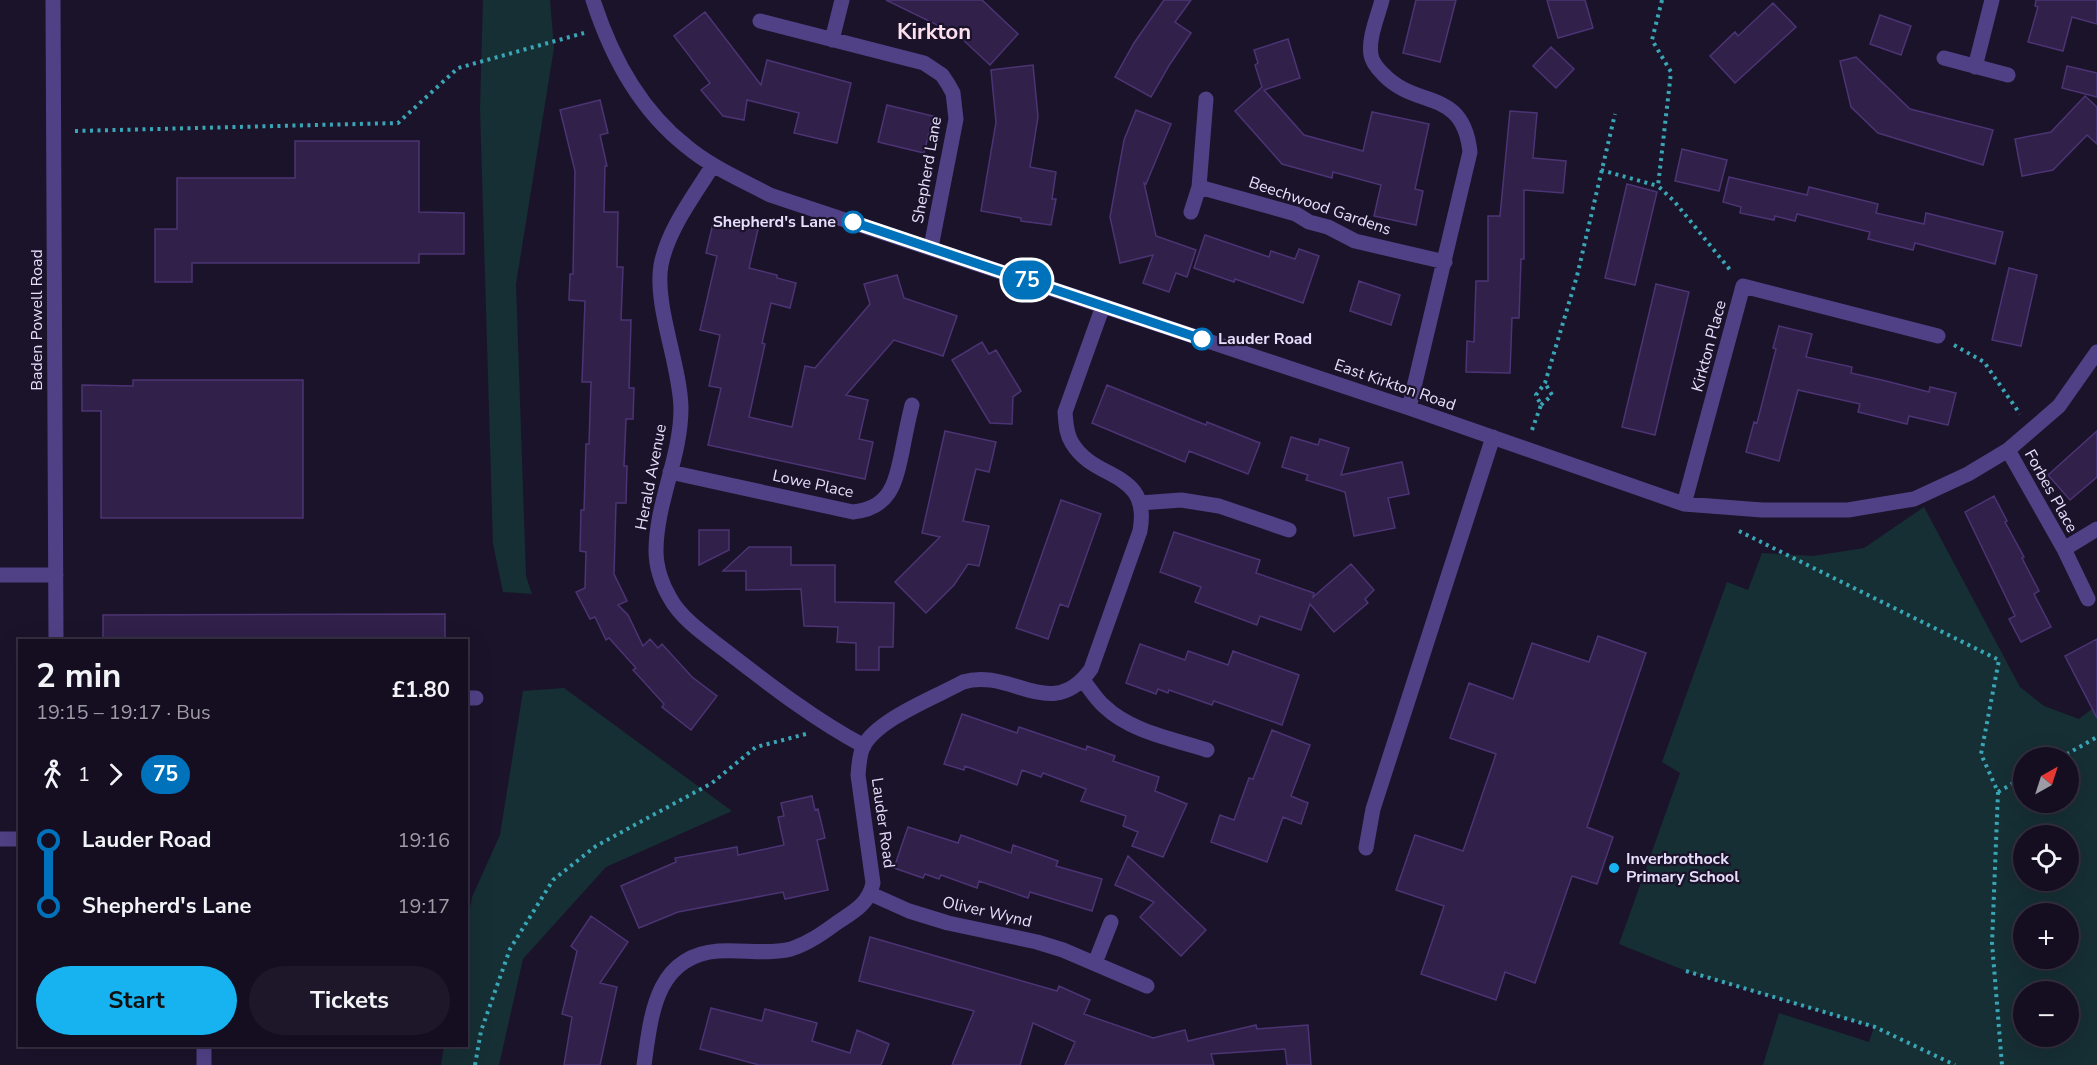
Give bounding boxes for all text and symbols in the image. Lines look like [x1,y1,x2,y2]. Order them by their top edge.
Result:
district label: Kirkton [897,17,971,47]
street label: Shepherd Lane [907,115,947,225]
street label: Beechwood Gardens [1246,171,1394,241]
place label: Shepherd's Lane [713,211,836,233]
marker: Shepherd's Lane [842,211,864,233]
street label: Baden Powell Road [26,249,48,391]
line badge: 75 [1000,260,1054,300]
text: 75 [1014,266,1040,294]
street label: Kirkton Place [1686,298,1732,394]
marker: Lauder Road [1191,328,1213,350]
place label: Lauder Road [1218,328,1312,350]
street label: East Kirkton Road [1331,354,1459,416]
street label: Herald Avenue [630,422,672,532]
street label: Forbes Place [2019,446,2083,536]
street label: Lowe Place [770,465,856,503]
text: 2 min [36,654,121,699]
text: £1.80 [392,675,450,705]
text: 19:15 – 19:17 · Bus [36,699,211,726]
north arrow [2013,747,2079,813]
map controls [2013,747,2079,1047]
icon: walk [36,758,69,791]
icon: forward [99,758,132,791]
text: 75 [153,760,178,788]
text: 1 [78,761,90,788]
street label: Lauder Road [866,776,900,870]
text: Lauder Road [82,825,212,855]
button: locate [2013,825,2079,891]
text: 19:16 [397,827,450,854]
place label: Inverbrothock Primary School [1626,848,1739,888]
marker: Inverbrothock Primary School [1607,861,1621,875]
text: Shepherd's Lane [82,891,252,921]
street label: Oliver Wynd [940,891,1034,933]
text: 19:17 [397,893,450,920]
button: + [2013,903,2079,969]
button: Start [36,966,237,1035]
button: Tickets [249,966,450,1035]
button: − [2013,981,2079,1047]

